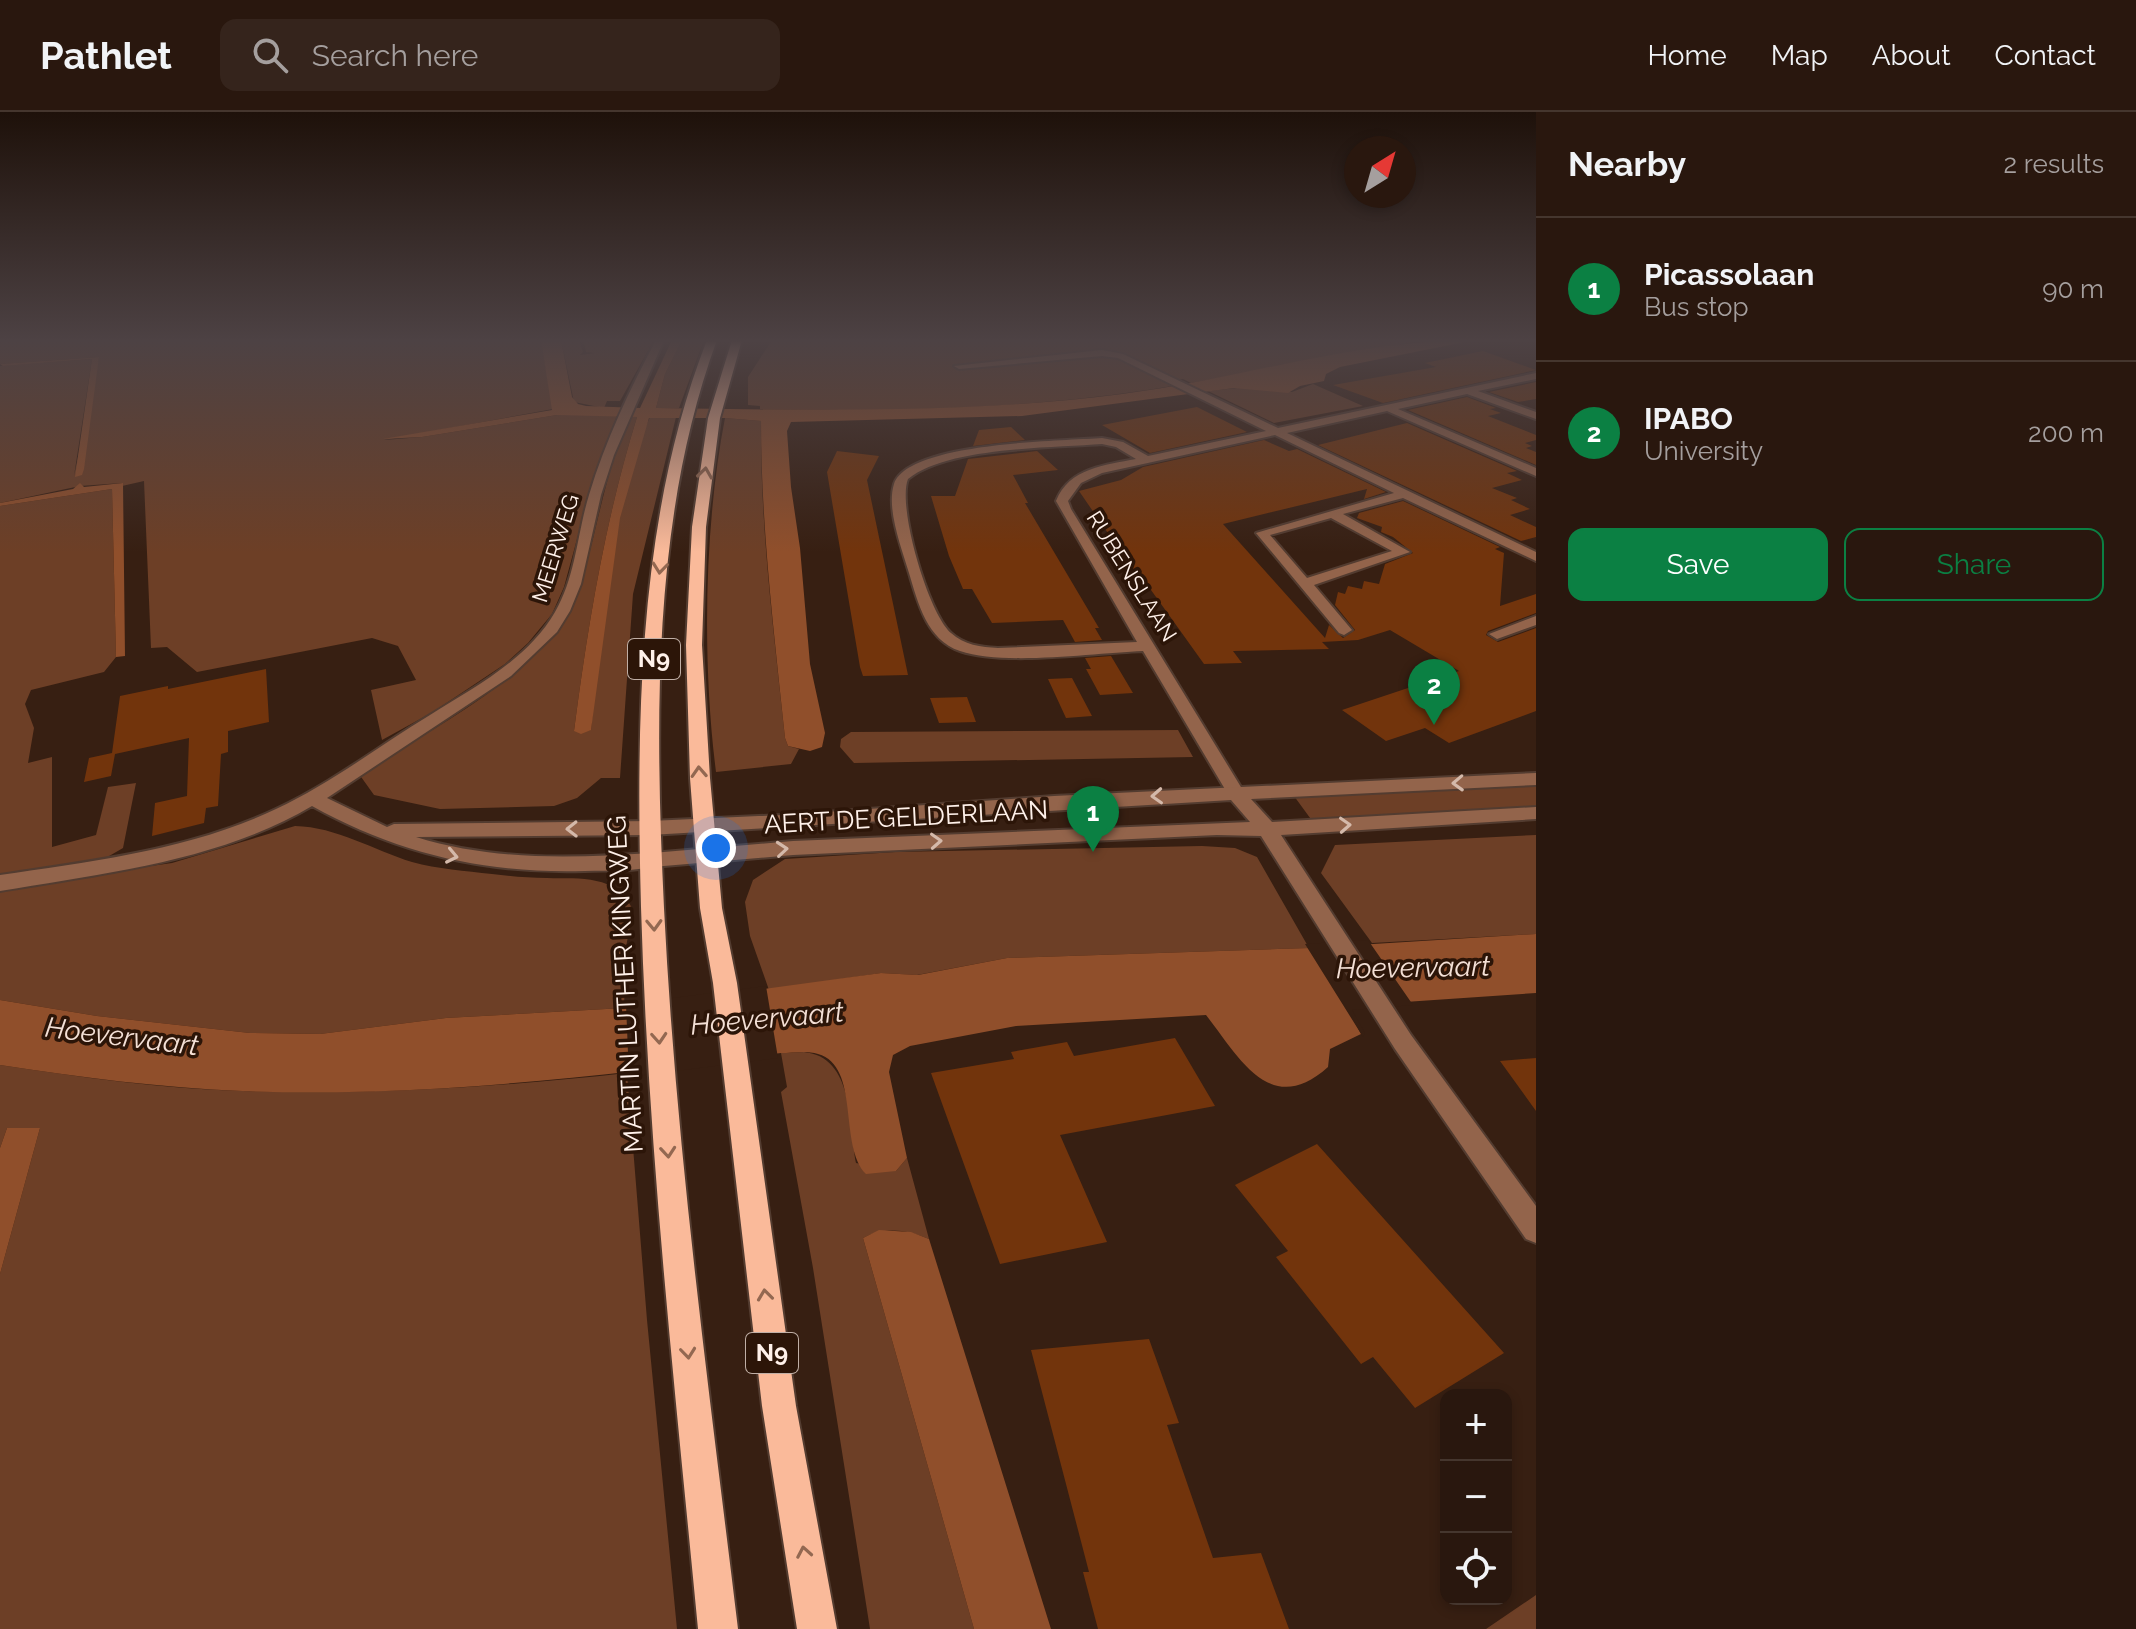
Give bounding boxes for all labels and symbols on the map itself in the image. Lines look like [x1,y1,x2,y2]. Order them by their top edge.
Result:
north arrow [1344,136,1416,208]
one-way arrow [696,466,713,480]
street label: MEERWEG [526,491,584,605]
street label: RUBENSLAAN [1082,506,1182,646]
one-way arrow [651,562,668,575]
road number: N9 [628,639,680,679]
pin: 2 [1408,659,1460,725]
one-way arrow [691,765,708,778]
one-way arrow [1451,774,1464,791]
pin: 1 [1067,786,1119,852]
one-way arrow [1150,788,1163,805]
street label: AERT DE GELDERLAAN [763,795,1049,839]
street label: MARTIN LUTHER KINGWEG [601,815,649,1153]
one-way arrow [1339,817,1352,834]
one-way arrow [565,821,578,838]
your location [696,828,736,868]
one-way arrow [930,833,943,850]
one-way arrow [776,841,789,858]
one-way arrow [446,846,459,863]
one-way arrow [646,919,663,932]
water label: Hoevervaart [1336,950,1491,985]
water label: Hoevervaart [689,995,846,1042]
water label: Hoevervaart [44,1011,201,1062]
one-way arrow [650,1032,667,1045]
one-way arrow [659,1146,676,1159]
one-way arrow [756,1288,773,1301]
road number: N9 [746,1333,798,1373]
one-way arrow [679,1347,696,1360]
one-way arrow [796,1545,813,1559]

